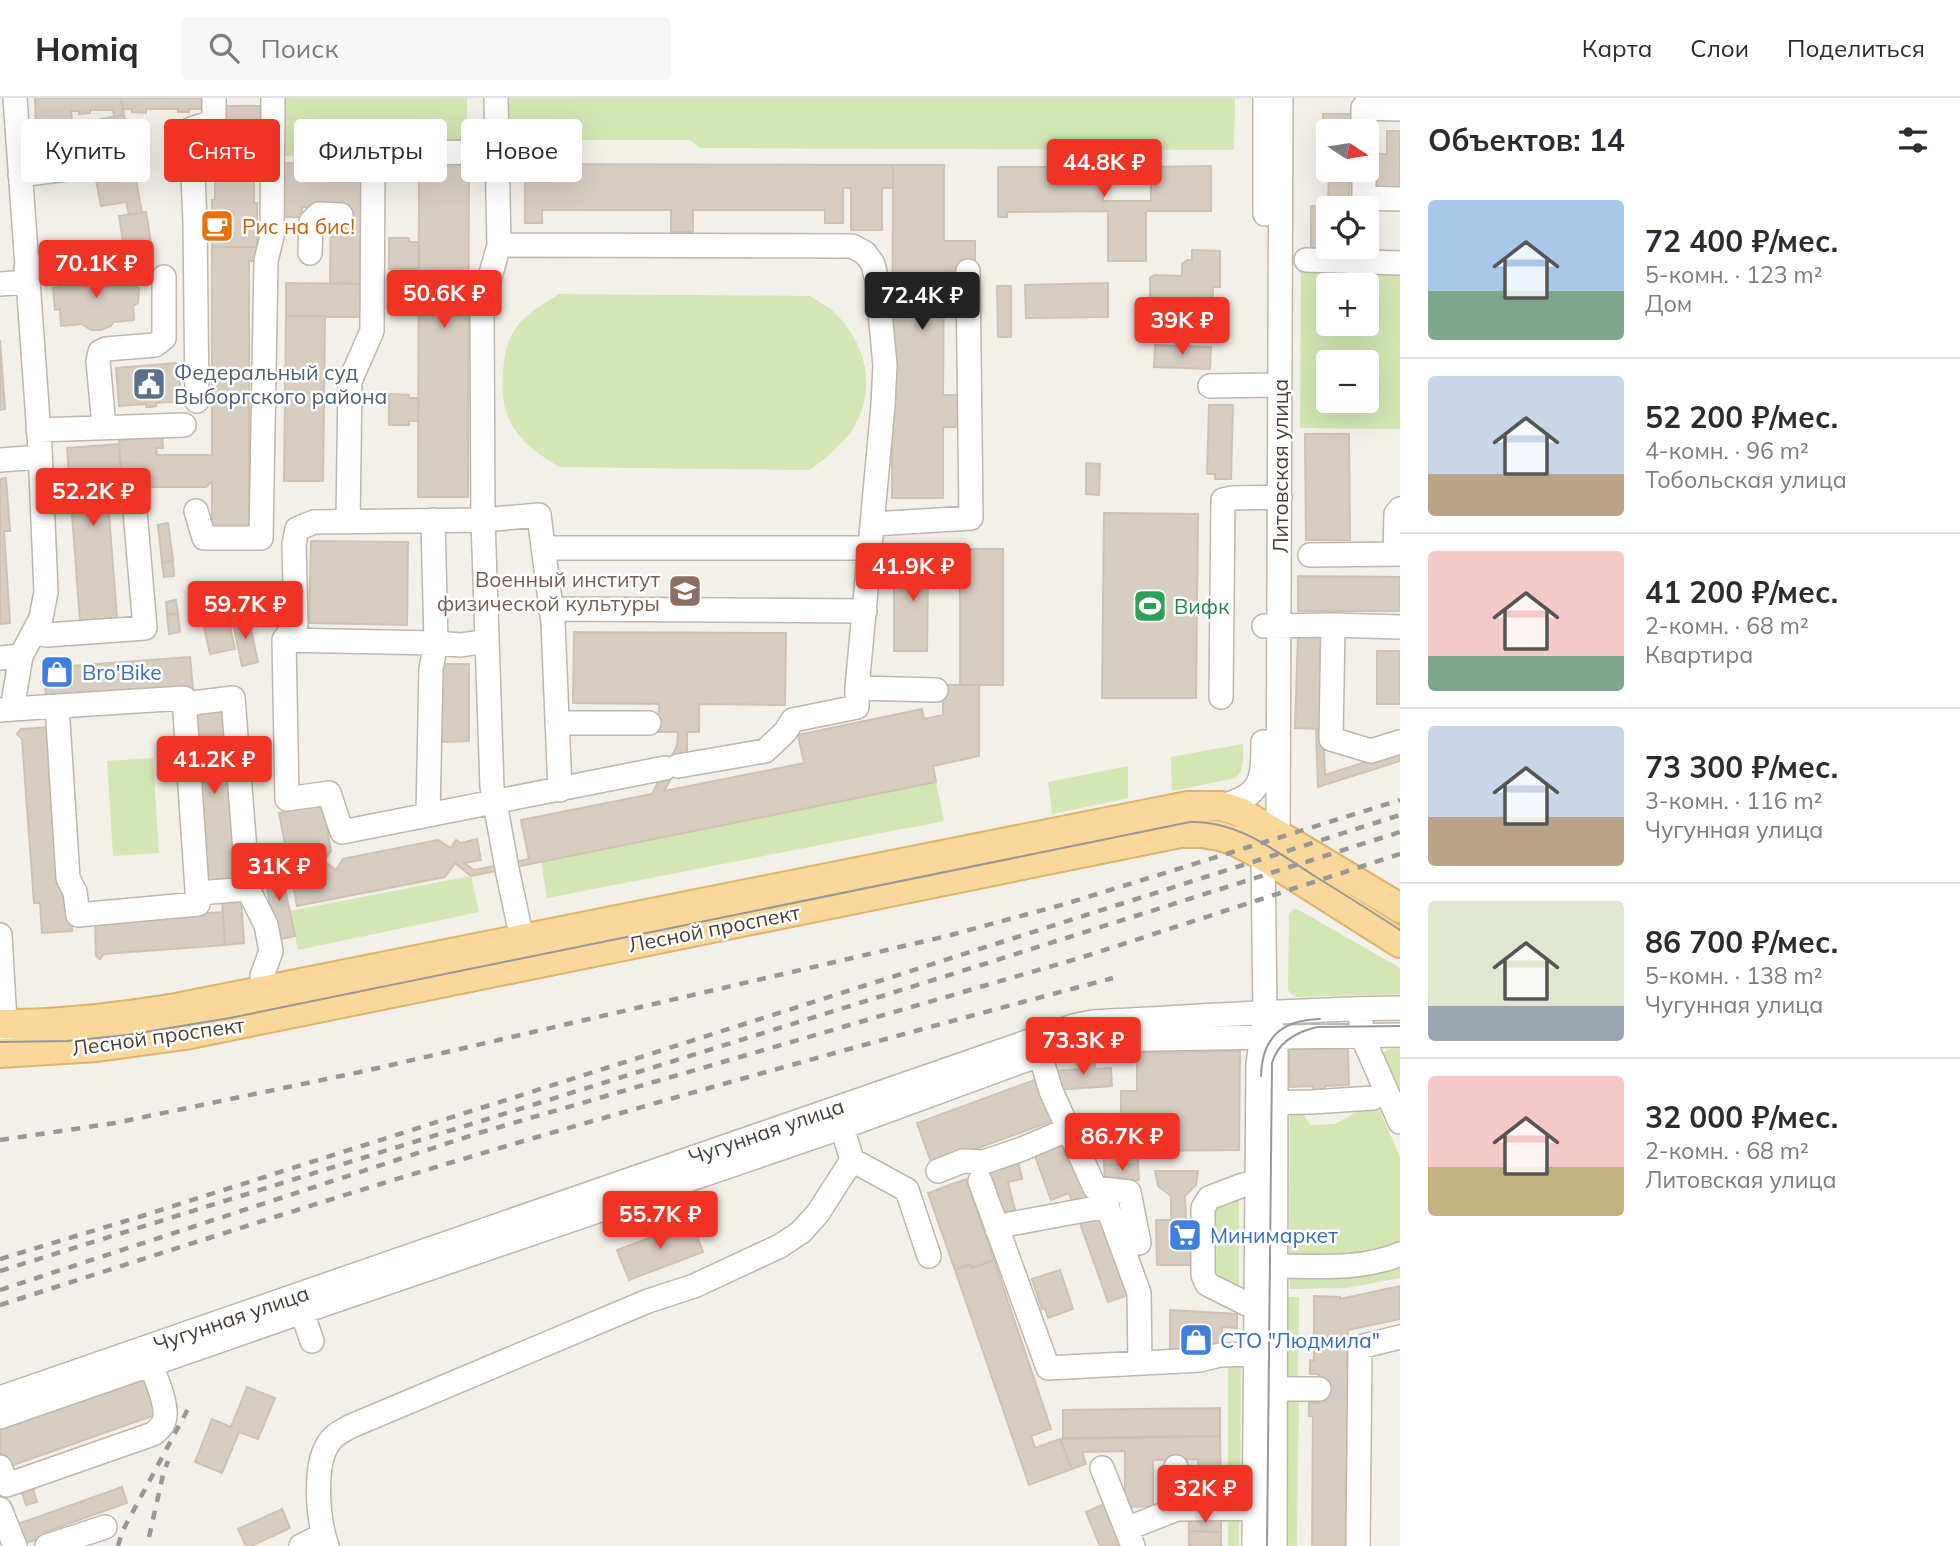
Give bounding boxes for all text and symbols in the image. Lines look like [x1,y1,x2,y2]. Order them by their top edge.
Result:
search box [181,17,671,80]
text: Homiq [35,28,139,69]
icon: search [205,29,243,67]
text: Поиск [261,32,338,65]
text: Карта [1582,33,1652,63]
text: Слои [1690,33,1749,63]
text: Поделиться [1787,33,1925,63]
chip: Купить [21,119,150,182]
chip: Снять [164,119,280,182]
chip: Фильтры [294,119,447,182]
chip: Новое [461,119,582,182]
north arrow [1316,119,1379,182]
map controls [1316,119,1379,413]
text: Объектов: 14 [1428,121,1625,159]
icon: filters [1894,121,1932,159]
pin: 44.8K ₽ [1039,140,1169,199]
text: 44.8K ₽ [1063,147,1145,176]
button: locate [1316,196,1379,259]
cafe icon: Рис на бис! [198,207,236,245]
place label: Рис на бис! [242,213,355,239]
text: 72 400 ₽/мес. [1645,222,1838,260]
icon: home [1484,228,1568,312]
pin: 70.1K ₽ [31,240,161,300]
text: 70.1K ₽ [55,248,137,277]
text: 5-комн. · 123 m² [1645,260,1823,289]
pin: 50.6K ₽ [379,271,509,330]
pin: 72.4K ₽ [857,272,987,332]
button: + [1316,273,1379,336]
text: 50.6K ₽ [403,278,485,307]
text: 72.4K ₽ [881,280,963,309]
text: Дом [1645,289,1692,318]
pin: 39K ₽ [1133,298,1231,357]
text: 39K ₽ [1150,305,1214,334]
button: − [1316,350,1379,413]
place label: Федеральный суд Выборгского района [174,359,387,409]
public building icon: Федеральный суд Выборгского района [130,365,168,403]
street label: Литовская улица [1267,379,1293,553]
text: 52 200 ₽/мес. [1645,398,1838,436]
icon: home [1484,404,1568,488]
text: 4-комн. · 96 m² [1645,436,1809,465]
text: Тобольская улица [1645,465,1847,494]
pin: 52.2K ₽ [28,468,158,528]
text: 52.2K ₽ [52,476,134,505]
pin: 41.9K ₽ [848,544,978,603]
text: 41.9K ₽ [872,551,954,580]
place label: Военный институт физической культуры [437,566,660,616]
school or university icon: Военный институт физической культуры [666,572,704,610]
text: 41 200 ₽/мес. [1645,573,1838,611]
icon: home [1484,579,1568,663]
pin: 59.7K ₽ [180,582,310,641]
sports icon: Вифк [1131,587,1169,625]
text: 59.7K ₽ [204,589,286,618]
place label: Вифк [1174,593,1230,619]
text: 2-комн. · 68 m² [1645,611,1809,640]
text: Квартира [1645,640,1753,669]
shop icon: Bro'Bike [38,653,76,691]
place label: Bro'Bike [82,659,162,685]
pin: 41.2K ₽ [149,736,279,796]
text: 41.2K ₽ [173,744,255,773]
text: 73 300 ₽/мес. [1645,748,1838,786]
icon: home [1484,754,1568,838]
text: 3-комн. · 116 m² [1645,786,1823,815]
text: Чугунная улица [1645,815,1823,844]
pin: 31K ₽ [230,844,328,903]
text: 31K ₽ [247,851,311,880]
street label: Лесной проспект [626,899,802,957]
text: 86 700 ₽/мес. [1645,923,1838,961]
icon: home [1484,929,1568,1013]
text: 5-комн. · 138 m² [1645,961,1823,990]
text: Чугунная улица [1645,990,1823,1019]
street label: Лесной проспект [70,1011,246,1061]
pin: 73.3K ₽ [1018,1018,1148,1077]
text: 73.3K ₽ [1042,1025,1124,1054]
street label: Чугунная улица [685,1092,847,1170]
text: 32 000 ₽/мес. [1645,1098,1838,1136]
icon: home [1484,1104,1568,1188]
pin: 86.7K ₽ [1057,1114,1187,1173]
text: 86.7K ₽ [1081,1121,1163,1150]
text: 2-комн. · 68 m² [1645,1136,1809,1165]
text: Литовская улица [1645,1165,1837,1194]
pin: 55.7K ₽ [595,1192,725,1251]
text: 55.7K ₽ [619,1199,701,1228]
supermarket icon: Минимаркет [1166,1216,1204,1254]
place label: Минимаркет [1210,1222,1338,1248]
street label: Чугунная улица [150,1279,312,1357]
shop icon: СТО "Людмила" [1177,1321,1215,1359]
place label: СТО "Людмила" [1220,1327,1380,1353]
pin: 32K ₽ [1156,1466,1254,1525]
text: 32K ₽ [1173,1473,1237,1502]

